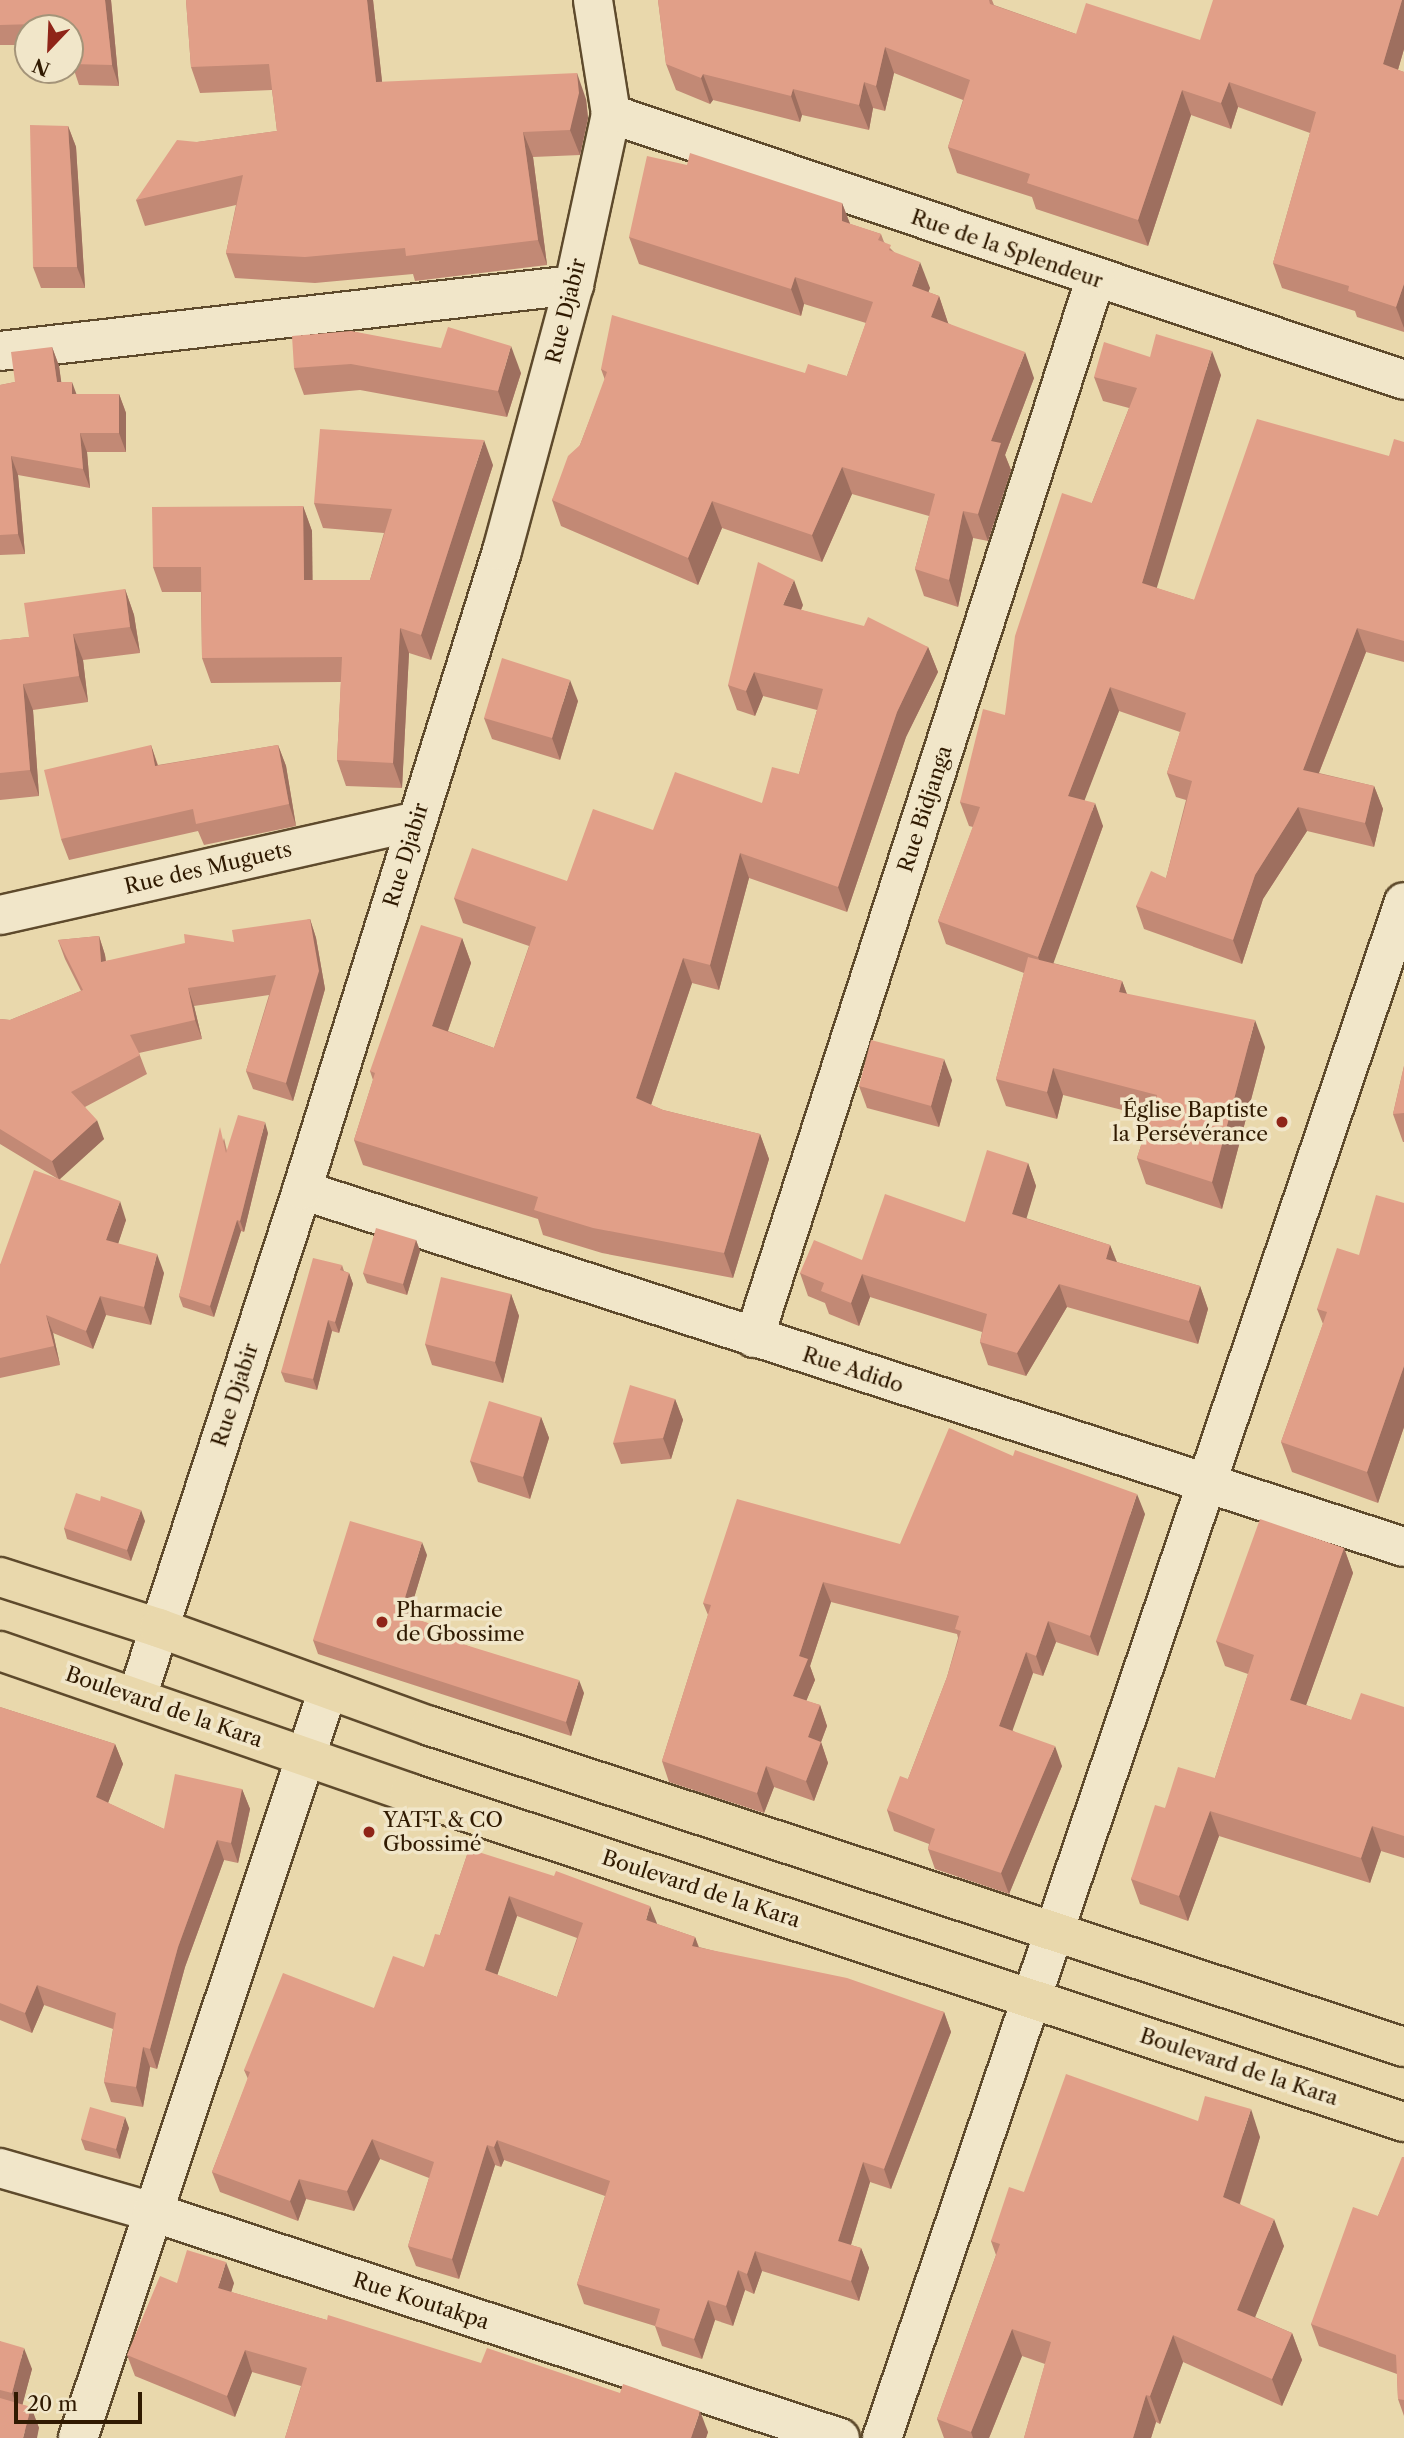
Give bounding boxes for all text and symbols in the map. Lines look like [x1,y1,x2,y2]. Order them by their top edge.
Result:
north arrow [14,14,84,84]
text: N [29,53,53,81]
street label: Rue de la Splendeur [908,204,1106,294]
street label: Rue Djabir [541,256,591,366]
street label: Rue Bidjanga [893,742,957,876]
street label: Rue Djabir [378,800,434,910]
street label: Rue des Muguets [122,836,294,900]
place label: Église Baptiste la Persévérance [1112,1097,1268,1147]
marker: Église Baptiste la Persévérance [1274,1114,1290,1130]
street label: Rue Djabir [206,1340,264,1450]
street label: Rue Adido [799,1342,907,1398]
place label: Pharmacie de Gbossime [396,1597,525,1647]
marker: Pharmacie de Gbossime [374,1614,390,1630]
street label: Boulevard de la Kara [62,1661,266,1753]
place label: YATT & CO Gbossimé [383,1807,504,1857]
marker: YATT & CO Gbossimé [361,1824,377,1840]
street label: Boulevard de la Kara [599,1845,803,1933]
street label: Boulevard de la Kara [1137,2023,1341,2111]
street label: Rue Koutakpa [350,2267,492,2335]
scale bar [18,2378,145,2422]
text: 20 m [27,2391,78,2416]

